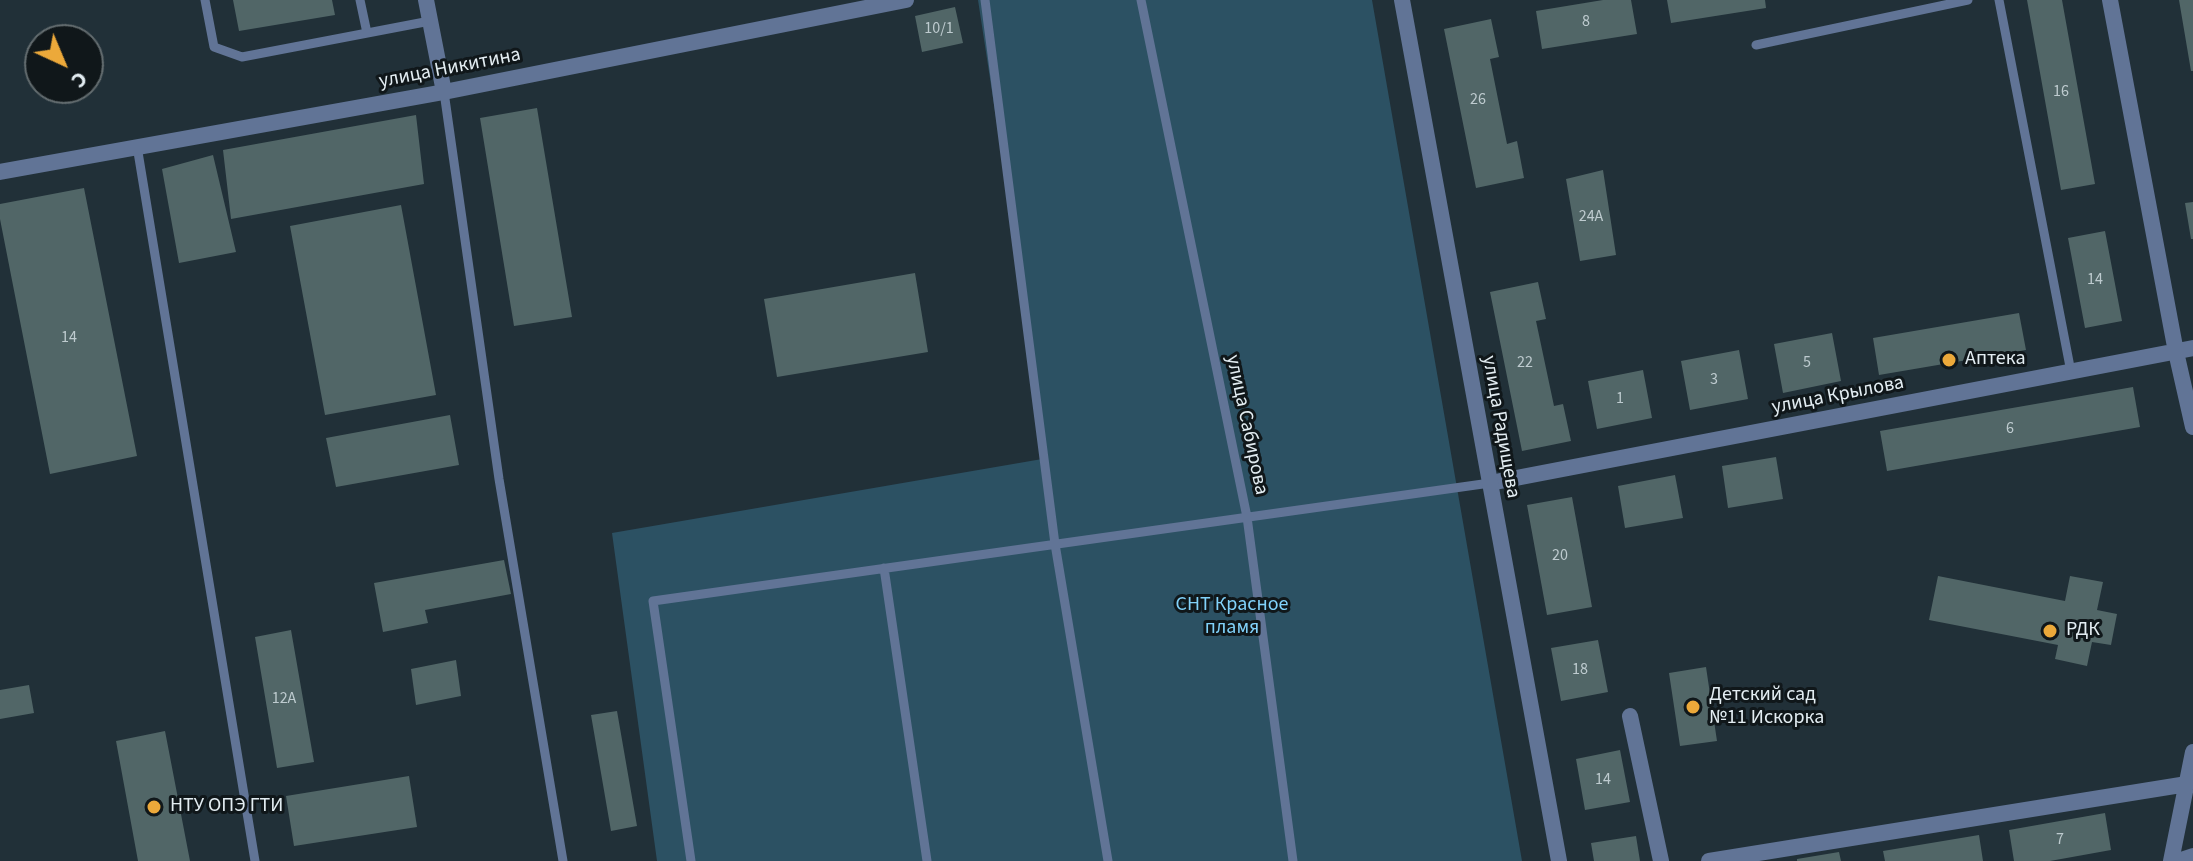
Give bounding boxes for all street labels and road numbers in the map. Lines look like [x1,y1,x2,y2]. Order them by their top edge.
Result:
street label: улица Никитина [377,44,523,94]
street label: улица Сабирова [1219,353,1273,497]
street label: улица Радищева [1476,354,1524,500]
street label: улица Крылова [1770,371,1906,421]

